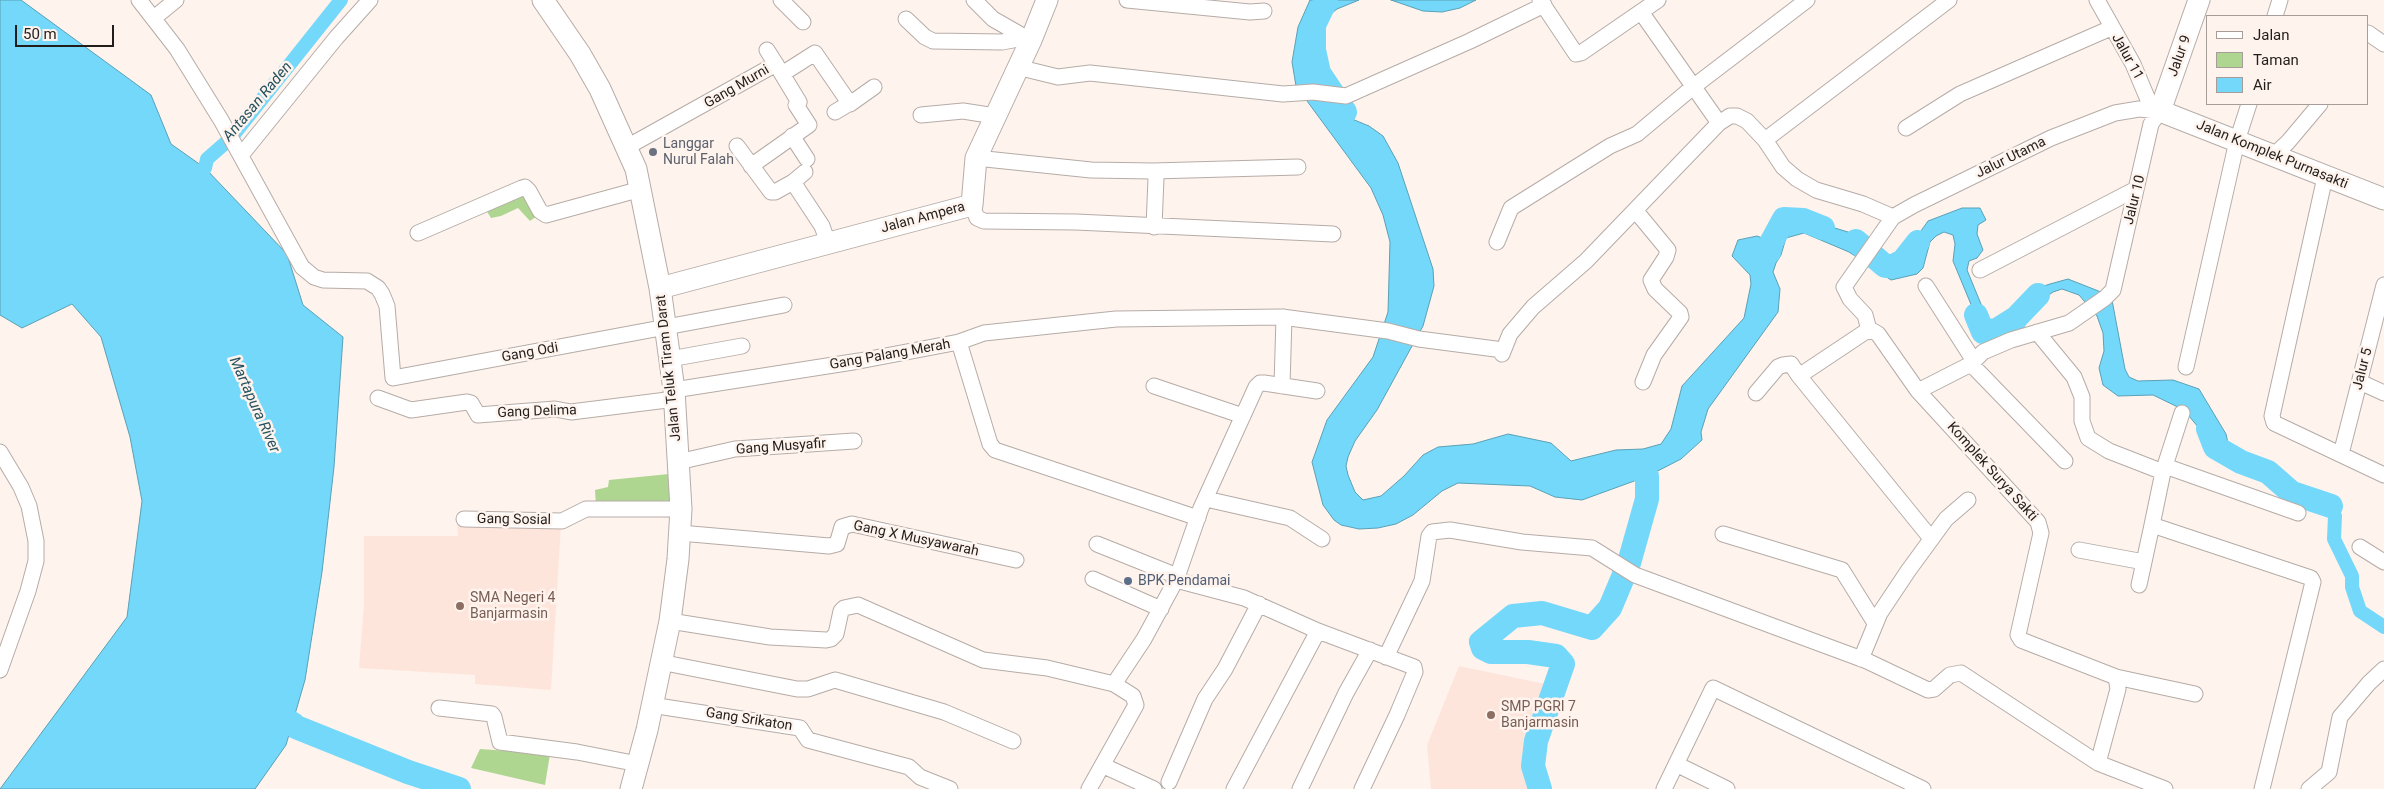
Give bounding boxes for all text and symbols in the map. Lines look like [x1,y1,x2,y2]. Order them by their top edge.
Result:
scale bar [18,15,116,47]
legend [2206,15,2369,105]
text: 50 m [23,25,57,43]
text: Jalan [2253,26,2290,44]
street label: Jalur 11 [2107,31,2147,83]
street label: Jalur 9 [2165,33,2195,79]
text: Taman [2253,51,2299,69]
water label: Antasan Raden [220,59,296,145]
street label: Gang Murni [702,62,772,112]
text: Air [2253,76,2272,94]
street label: Jalan Komplek Purnasakti [2194,117,2350,193]
street label: Jalur Utama [1973,134,2049,182]
place label: Langgar Nurul Falah [663,136,734,168]
marker: Langgar Nurul Falah [647,146,659,158]
street label: Jalur 10 [2121,174,2149,226]
street label: Jalan Ampera [879,199,967,237]
street label: Jalan Teluk Tiram Darat [653,294,685,442]
street label: Gang Palang Merah [828,336,952,374]
street label: Gang Odi [500,340,560,366]
street label: Jalur 5 [2350,346,2376,392]
water label: Martapura River [225,354,283,456]
street label: Gang Delima [497,402,577,422]
street label: Komplek Surya Sakti [1943,419,2041,525]
street label: Gang Musyafir [736,435,826,459]
street label: Gang Sosial [477,511,551,529]
street label: Gang X Musyawarah [852,518,980,560]
place label: BPK Pendamai [1138,573,1231,589]
marker: BPK Pendamai [1122,575,1134,587]
place label: SMA Negeri 4 Banjarmasin [470,590,555,622]
marker: SMA Negeri 4 Banjarmasin [454,600,466,612]
place label: SMP PGRI 7 Banjarmasin [1501,699,1579,732]
street label: Gang Srikaton [704,705,794,735]
marker: SMP PGRI 7 Banjarmasin [1485,709,1497,721]

